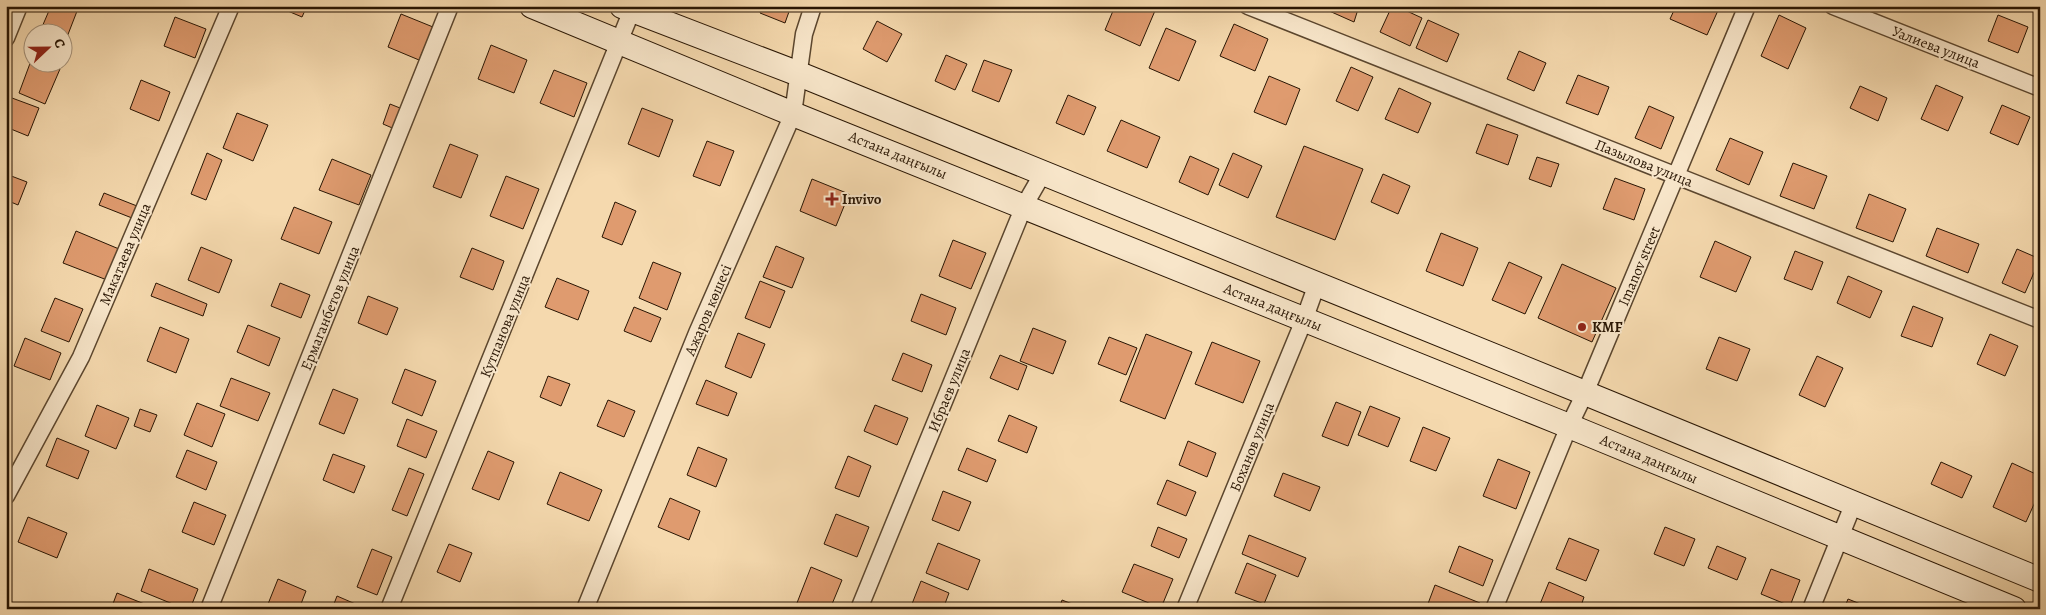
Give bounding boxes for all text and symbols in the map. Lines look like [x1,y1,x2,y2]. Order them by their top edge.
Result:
street label: Уалиева улица [1889,21,1983,73]
north arrow [22,22,72,72]
text: С [49,36,70,51]
street label: Астана даңғылы [845,126,950,184]
street label: Пазылова улица [1592,134,1696,192]
place label: Invivo [842,189,882,209]
marker: Invivo [826,193,838,205]
street label: Макатаева улица [94,200,156,308]
street label: Imanov street [1613,223,1665,309]
street label: Ермаганбетов улица [296,243,364,373]
street label: Ажаров көшесі [679,261,736,360]
street label: Кутпанова улица [475,271,535,381]
street label: Астана даңғылы [1220,278,1325,336]
place label: KMF [1592,317,1622,337]
marker: KMF [1576,321,1588,333]
street label: Ибраев улица [923,345,975,435]
street label: Боханов улица [1225,399,1279,495]
street label: Астана даңғылы [1596,429,1701,489]

